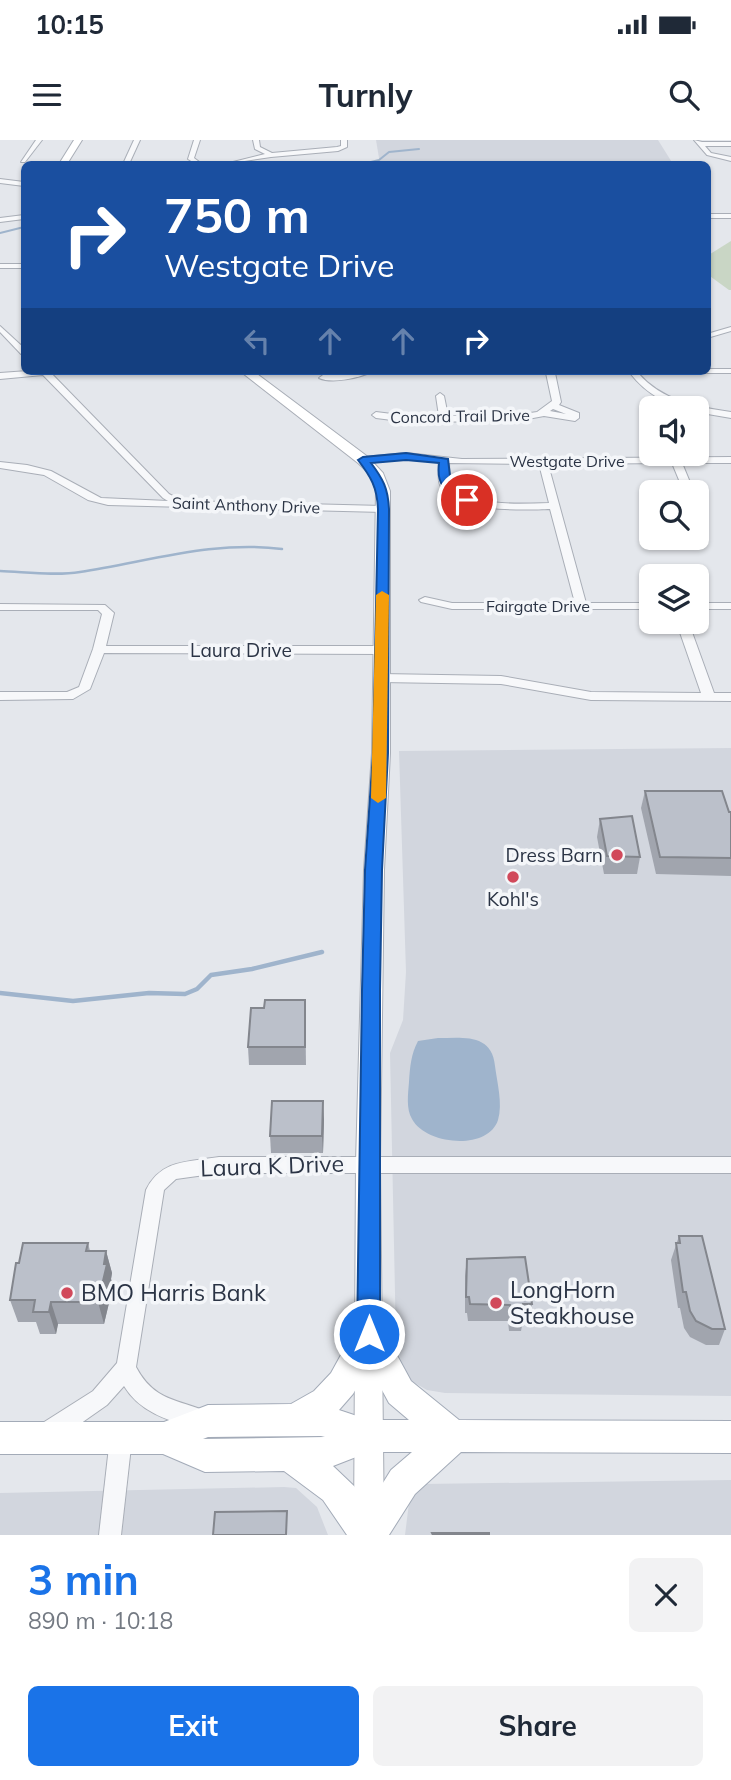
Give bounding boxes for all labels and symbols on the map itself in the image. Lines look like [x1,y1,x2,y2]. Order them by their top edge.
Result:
street label: Concord Trail Drive [390,405,530,427]
street label: Westgate Drive [509,451,625,471]
pin [437,470,497,530]
street label: Saint Anthony Drive [171,492,321,518]
street label: Fairgate Drive [486,596,590,616]
street label: Laura Drive [190,638,292,662]
place label: Dress Barn [506,843,603,867]
marker: Dress Barn [609,847,625,863]
marker: Kohl's [505,869,521,885]
place label: Kohl's [487,887,539,911]
street label: Laura K Drive [200,1148,344,1183]
place label: LongHorn Steakhouse [510,1275,634,1330]
place label: BMO Harris Bank [81,1278,267,1307]
marker: BMO Harris Bank [59,1285,75,1301]
marker: LongHorn Steakhouse [488,1295,504,1311]
position arrow [332,1297,406,1371]

